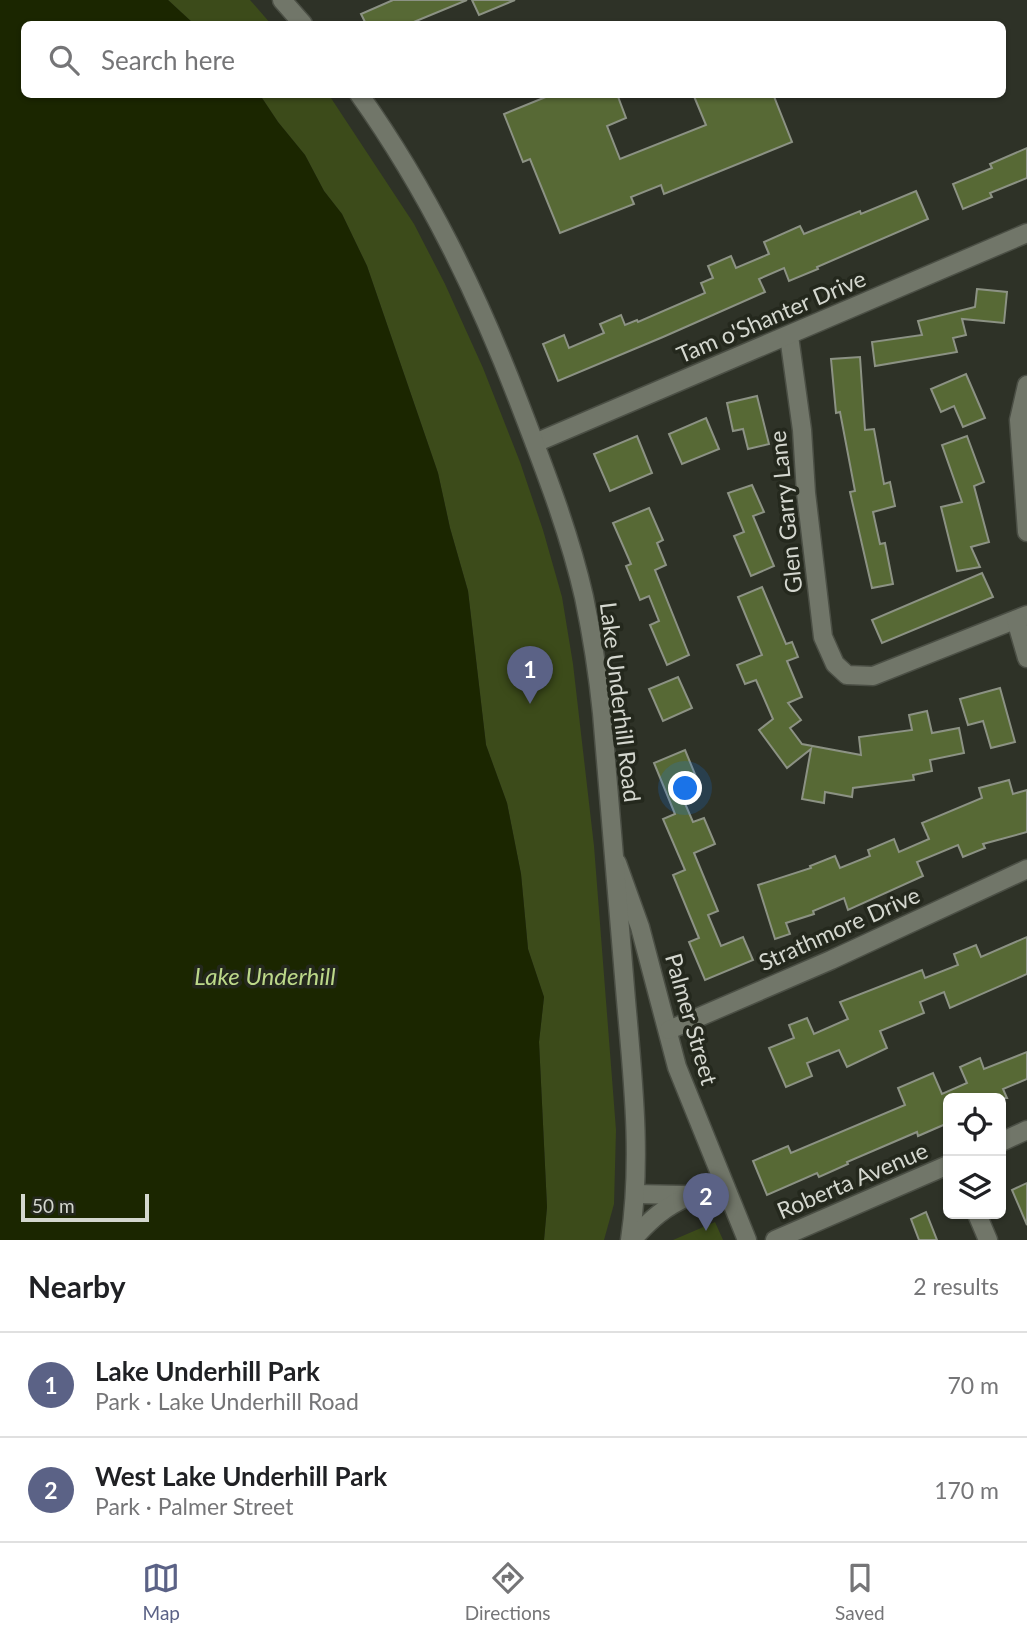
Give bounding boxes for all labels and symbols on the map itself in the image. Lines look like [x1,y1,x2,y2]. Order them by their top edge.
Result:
street label: Tam o'Shanter Drive [672,264,870,368]
street label: Glen Garry Lane [763,429,807,595]
street label: Lake Underhill Road [595,600,647,804]
pin: 1 [507,646,553,704]
your location [668,771,702,805]
street label: Strathmore Drive [754,880,924,976]
street label: Palmer Street [660,950,724,1089]
water label: Lake Underhill [194,961,336,990]
street label: Roberta Avenue [772,1136,932,1224]
pin: 2 [683,1173,729,1231]
scale bar [21,1191,149,1223]

